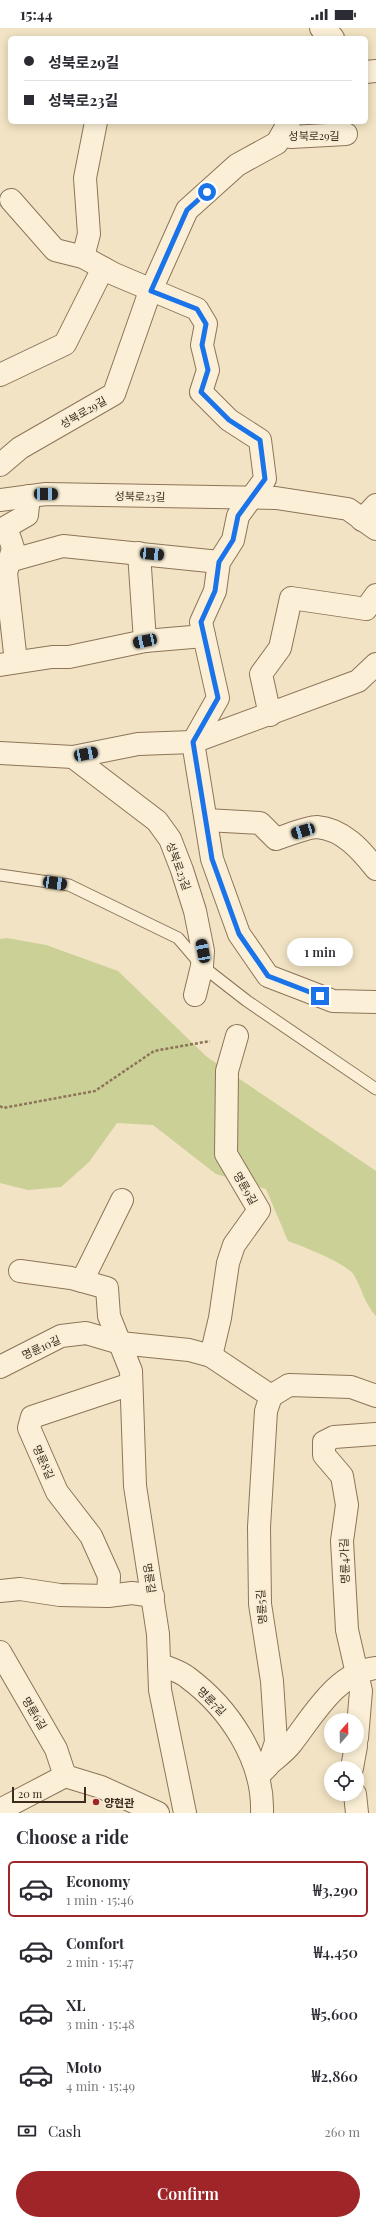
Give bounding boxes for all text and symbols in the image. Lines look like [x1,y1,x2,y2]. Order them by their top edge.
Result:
text: 15:44 [20,4,53,24]
text: 성북로29길 [48,52,119,72]
text: 성북로23길 [48,90,118,110]
street label: 성북로29길 [288,128,340,143]
route start [198,183,216,201]
street label: 성북로29길 [57,393,109,431]
car [34,488,58,500]
street label: 성북로23길 [115,488,165,504]
car [140,547,164,561]
car [132,633,158,649]
car [73,746,99,762]
car [290,822,316,840]
street label: 성북로23길 [163,840,195,892]
car [42,875,68,891]
car [195,938,211,964]
callout: 1 min [287,938,353,966]
text: 1 min [304,943,336,960]
route end [311,987,329,1005]
street label: 명륜9길 [231,1169,261,1207]
street label: 명륜10길 [19,1332,63,1362]
street label: 명륜8길 [30,1442,58,1482]
street label: 명륜4가길 [336,1538,352,1584]
street label: 명륜길 [140,1562,160,1594]
street label: 명륜5길 [252,1589,270,1625]
street label: 명륜7길 [194,1683,230,1719]
street label: 명륜6길 [19,1694,51,1732]
north arrow [324,1713,364,1753]
map controls [324,1713,364,1801]
button: locate [324,1761,364,1801]
scale bar [12,1785,86,1804]
text: 20 m [18,1786,42,1801]
place label: 양현관 [104,1795,134,1810]
marker: 양현관 [91,1797,101,1807]
text: Choose a ride [16,1825,129,1849]
icon: car [18,1871,54,1907]
text: Economy [66,1871,130,1891]
text: ₩3,290 [313,1880,358,1900]
text: 1 min · 15:46 [66,1891,134,1908]
icon: car [18,1933,54,1969]
text: Comfort [66,1933,124,1953]
text: ₩4,450 [314,1942,358,1962]
text: 2 min · 15:47 [66,1953,134,1970]
icon: car [18,1995,54,2031]
text: XL [66,1995,86,2015]
text: ₩5,600 [311,2004,358,2024]
text: 3 min · 15:48 [66,2015,135,2032]
icon: car [18,2057,54,2093]
text: Moto [66,2057,102,2077]
text: ₩2,860 [312,2066,358,2086]
text: 4 min · 15:49 [66,2077,135,2094]
icon: cash [16,2120,38,2142]
text: Cash [48,2121,81,2141]
text: 260 m [324,2123,360,2140]
button: Confirm [16,2171,360,2217]

